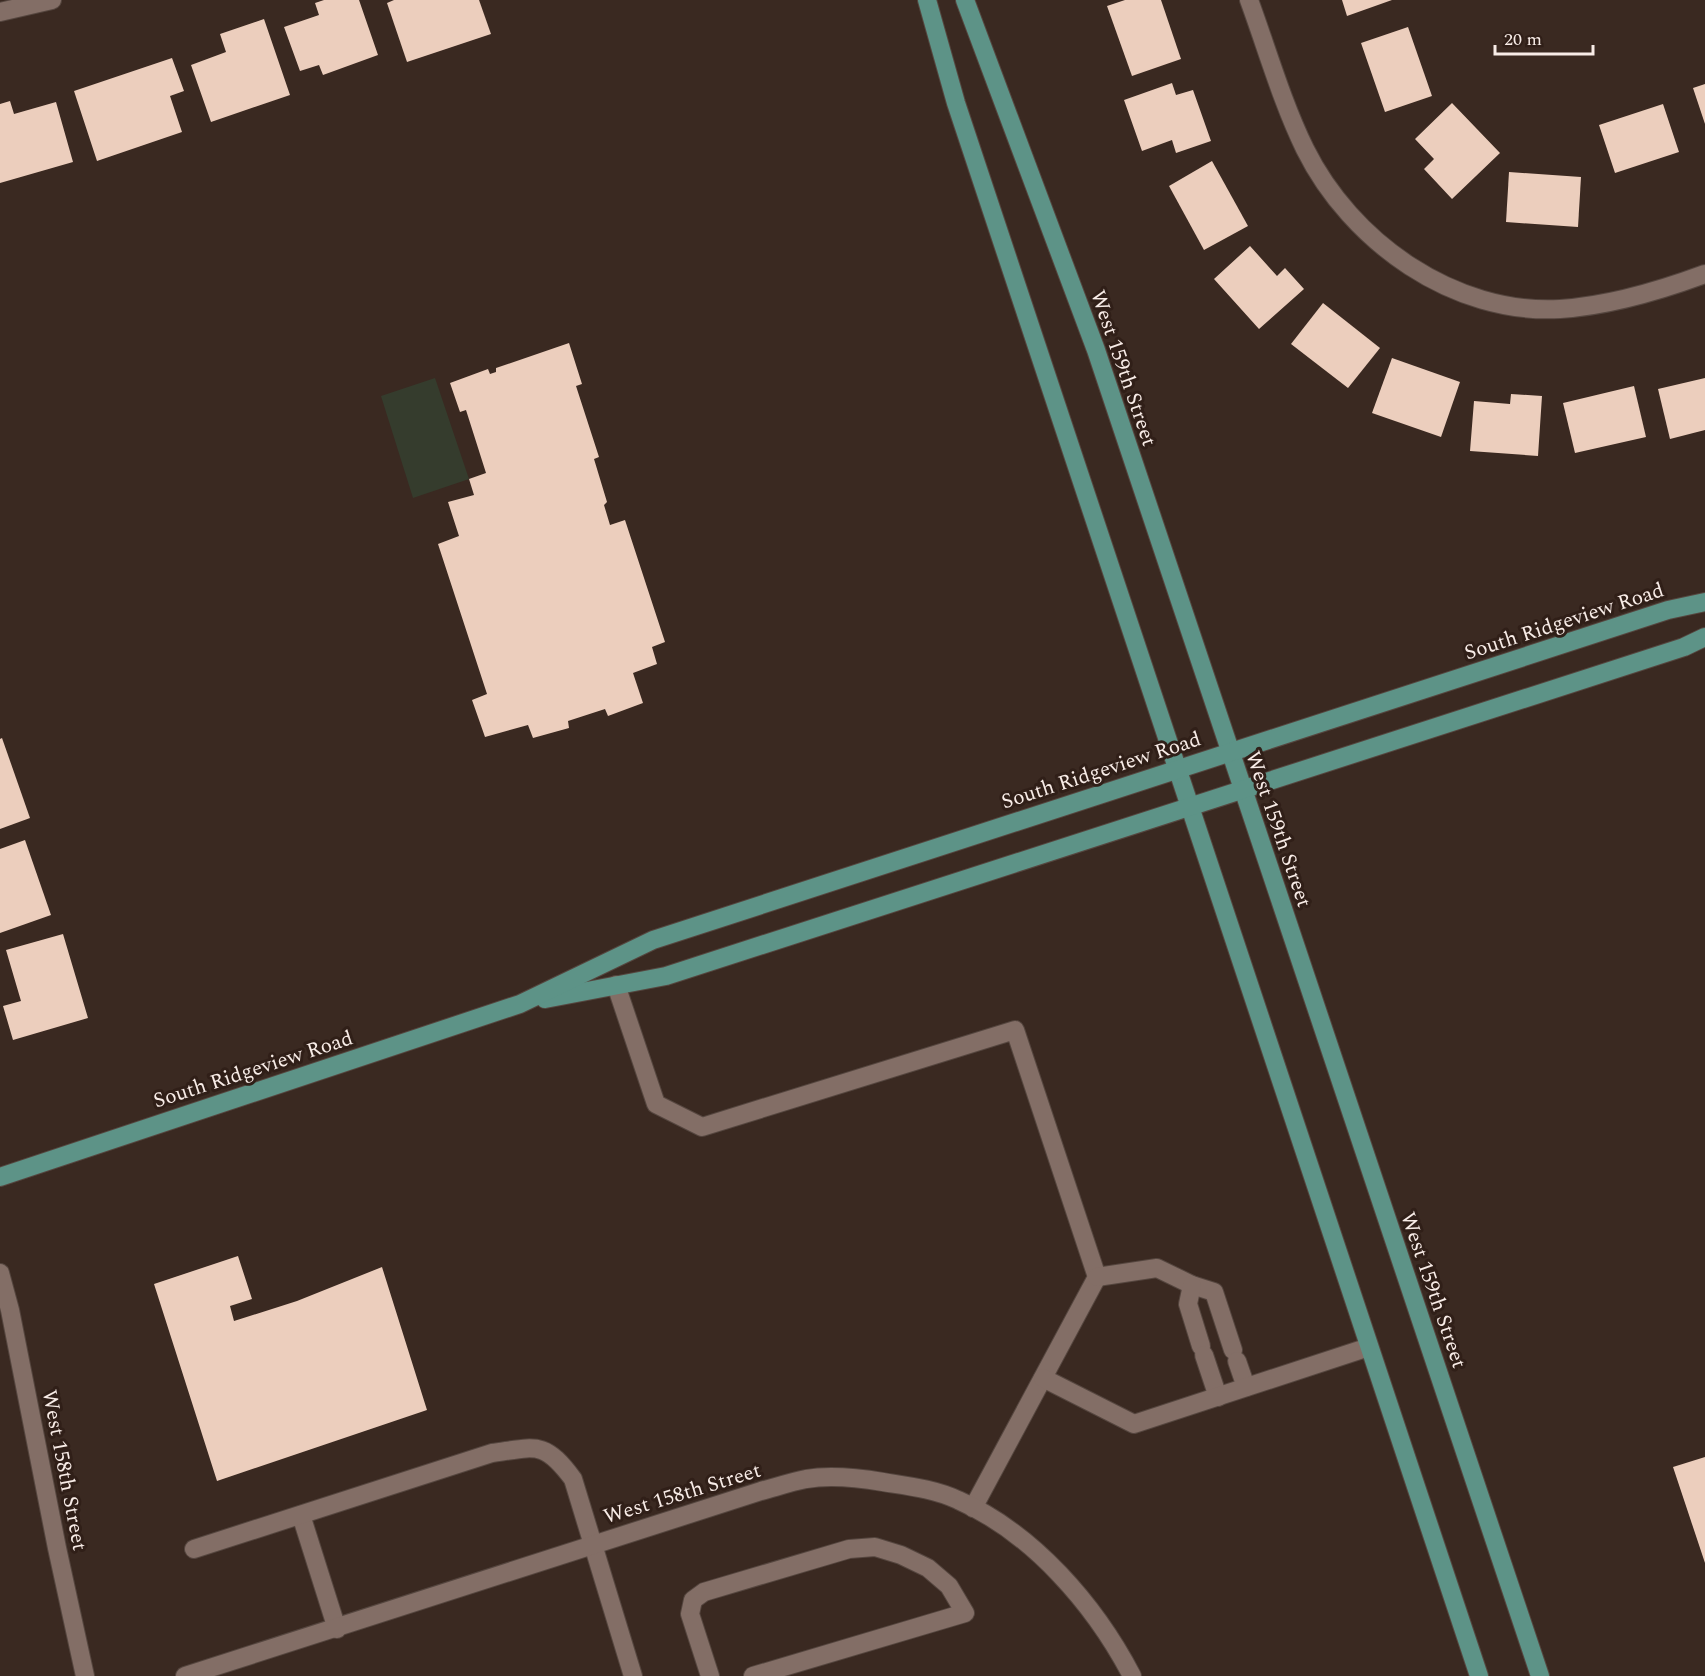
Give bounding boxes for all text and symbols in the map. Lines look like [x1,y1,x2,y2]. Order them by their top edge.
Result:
scale bar [1495,18,1592,56]
text: 20 m [1504,26,1542,53]
street label: West 159th Street [1081,286,1165,451]
street label: South Ridgeview Road [1460,575,1668,669]
street label: South Ridgeview Road [997,724,1205,818]
street label: West 159th Street [1236,747,1320,912]
street label: South Ridgeview Road [149,1023,357,1117]
street label: West 159th Street [1391,1208,1475,1373]
street label: West 158th Street [33,1387,95,1553]
street label: West 158th Street [599,1455,765,1533]

